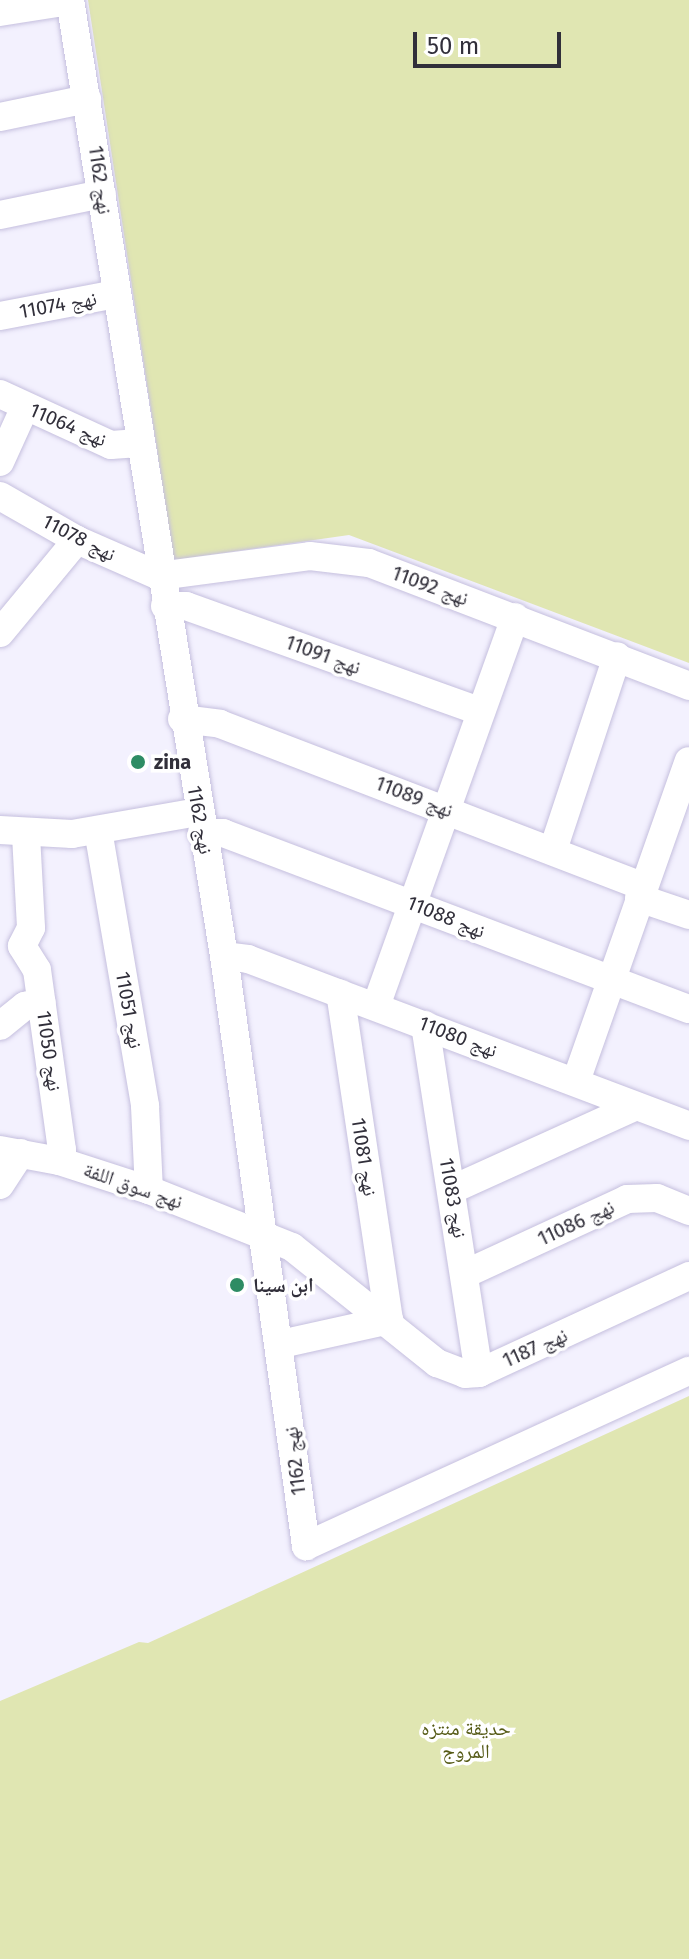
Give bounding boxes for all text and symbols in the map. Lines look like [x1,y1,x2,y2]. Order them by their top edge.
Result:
scale bar [417,16,565,66]
text: 50 m [427,32,479,60]
street label: نهج 1162 [83,144,117,216]
street label: نهج 11074 [17,286,99,324]
street label: نهج 11064 [26,398,110,452]
street label: نهج 11078 [38,509,120,567]
street label: نهج 11092 [388,561,472,611]
street label: نهج 11091 [282,630,364,680]
place label: zina [154,750,191,774]
marker: zina [129,753,147,771]
street label: نهج 11089 [372,771,456,823]
street label: نهج 1162 [182,784,218,856]
street label: نهج 11088 [403,891,489,943]
street label: نهج 11051 [110,970,148,1050]
street label: نهج 11050 [31,1009,67,1093]
street label: نهج 11080 [415,1011,501,1063]
street label: نهج 11081 [346,1116,382,1198]
street label: نهج 11083 [434,1156,472,1240]
street label: نهج سوق اللفة [80,1158,186,1214]
street label: نهج 11086 [534,1195,618,1251]
place label: ابن سينا [253,1273,314,1297]
marker: ابن سينا [228,1276,246,1294]
street label: نهج 1187 [499,1323,571,1373]
street label: نهج 1162 [279,1425,311,1497]
park label: حديقة منتزه المروج [421,1716,511,1763]

